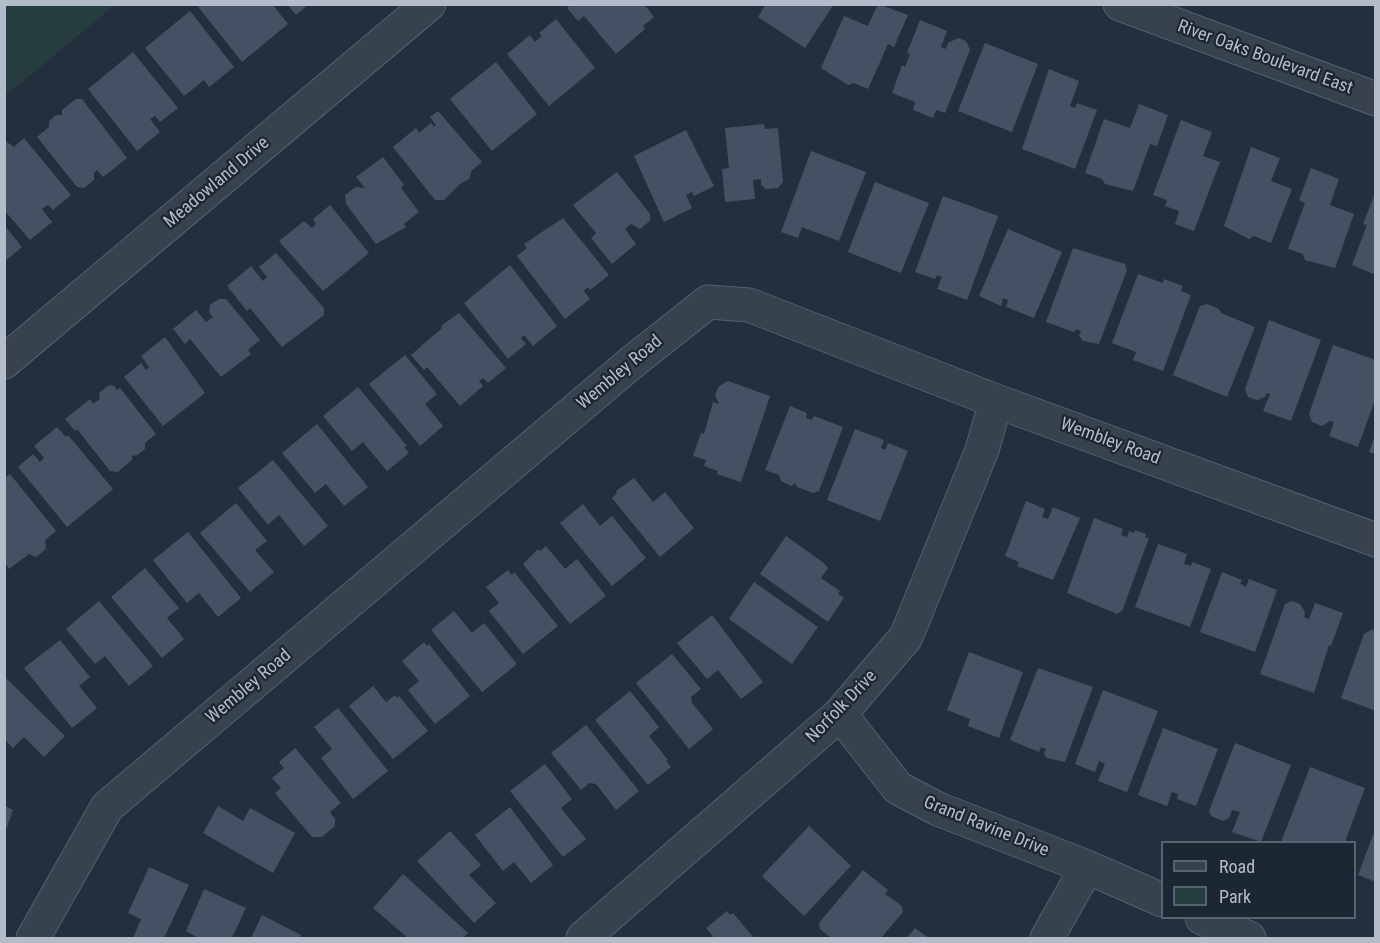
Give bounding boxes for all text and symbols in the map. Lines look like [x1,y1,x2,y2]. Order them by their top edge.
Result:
street label: River Oaks Boulevard East [1174,16,1356,100]
street label: Meadowland Drive [160,133,274,233]
street label: Wembley Road [573,331,667,415]
street label: Wembley Road [1057,414,1163,470]
street label: Wembley Road [202,645,296,729]
street label: Norfolk Drive [802,666,882,748]
street label: Grand Ravine Drive [920,792,1052,862]
legend [1161,841,1356,919]
text: Road [1219,856,1255,877]
text: Park [1219,886,1251,907]

